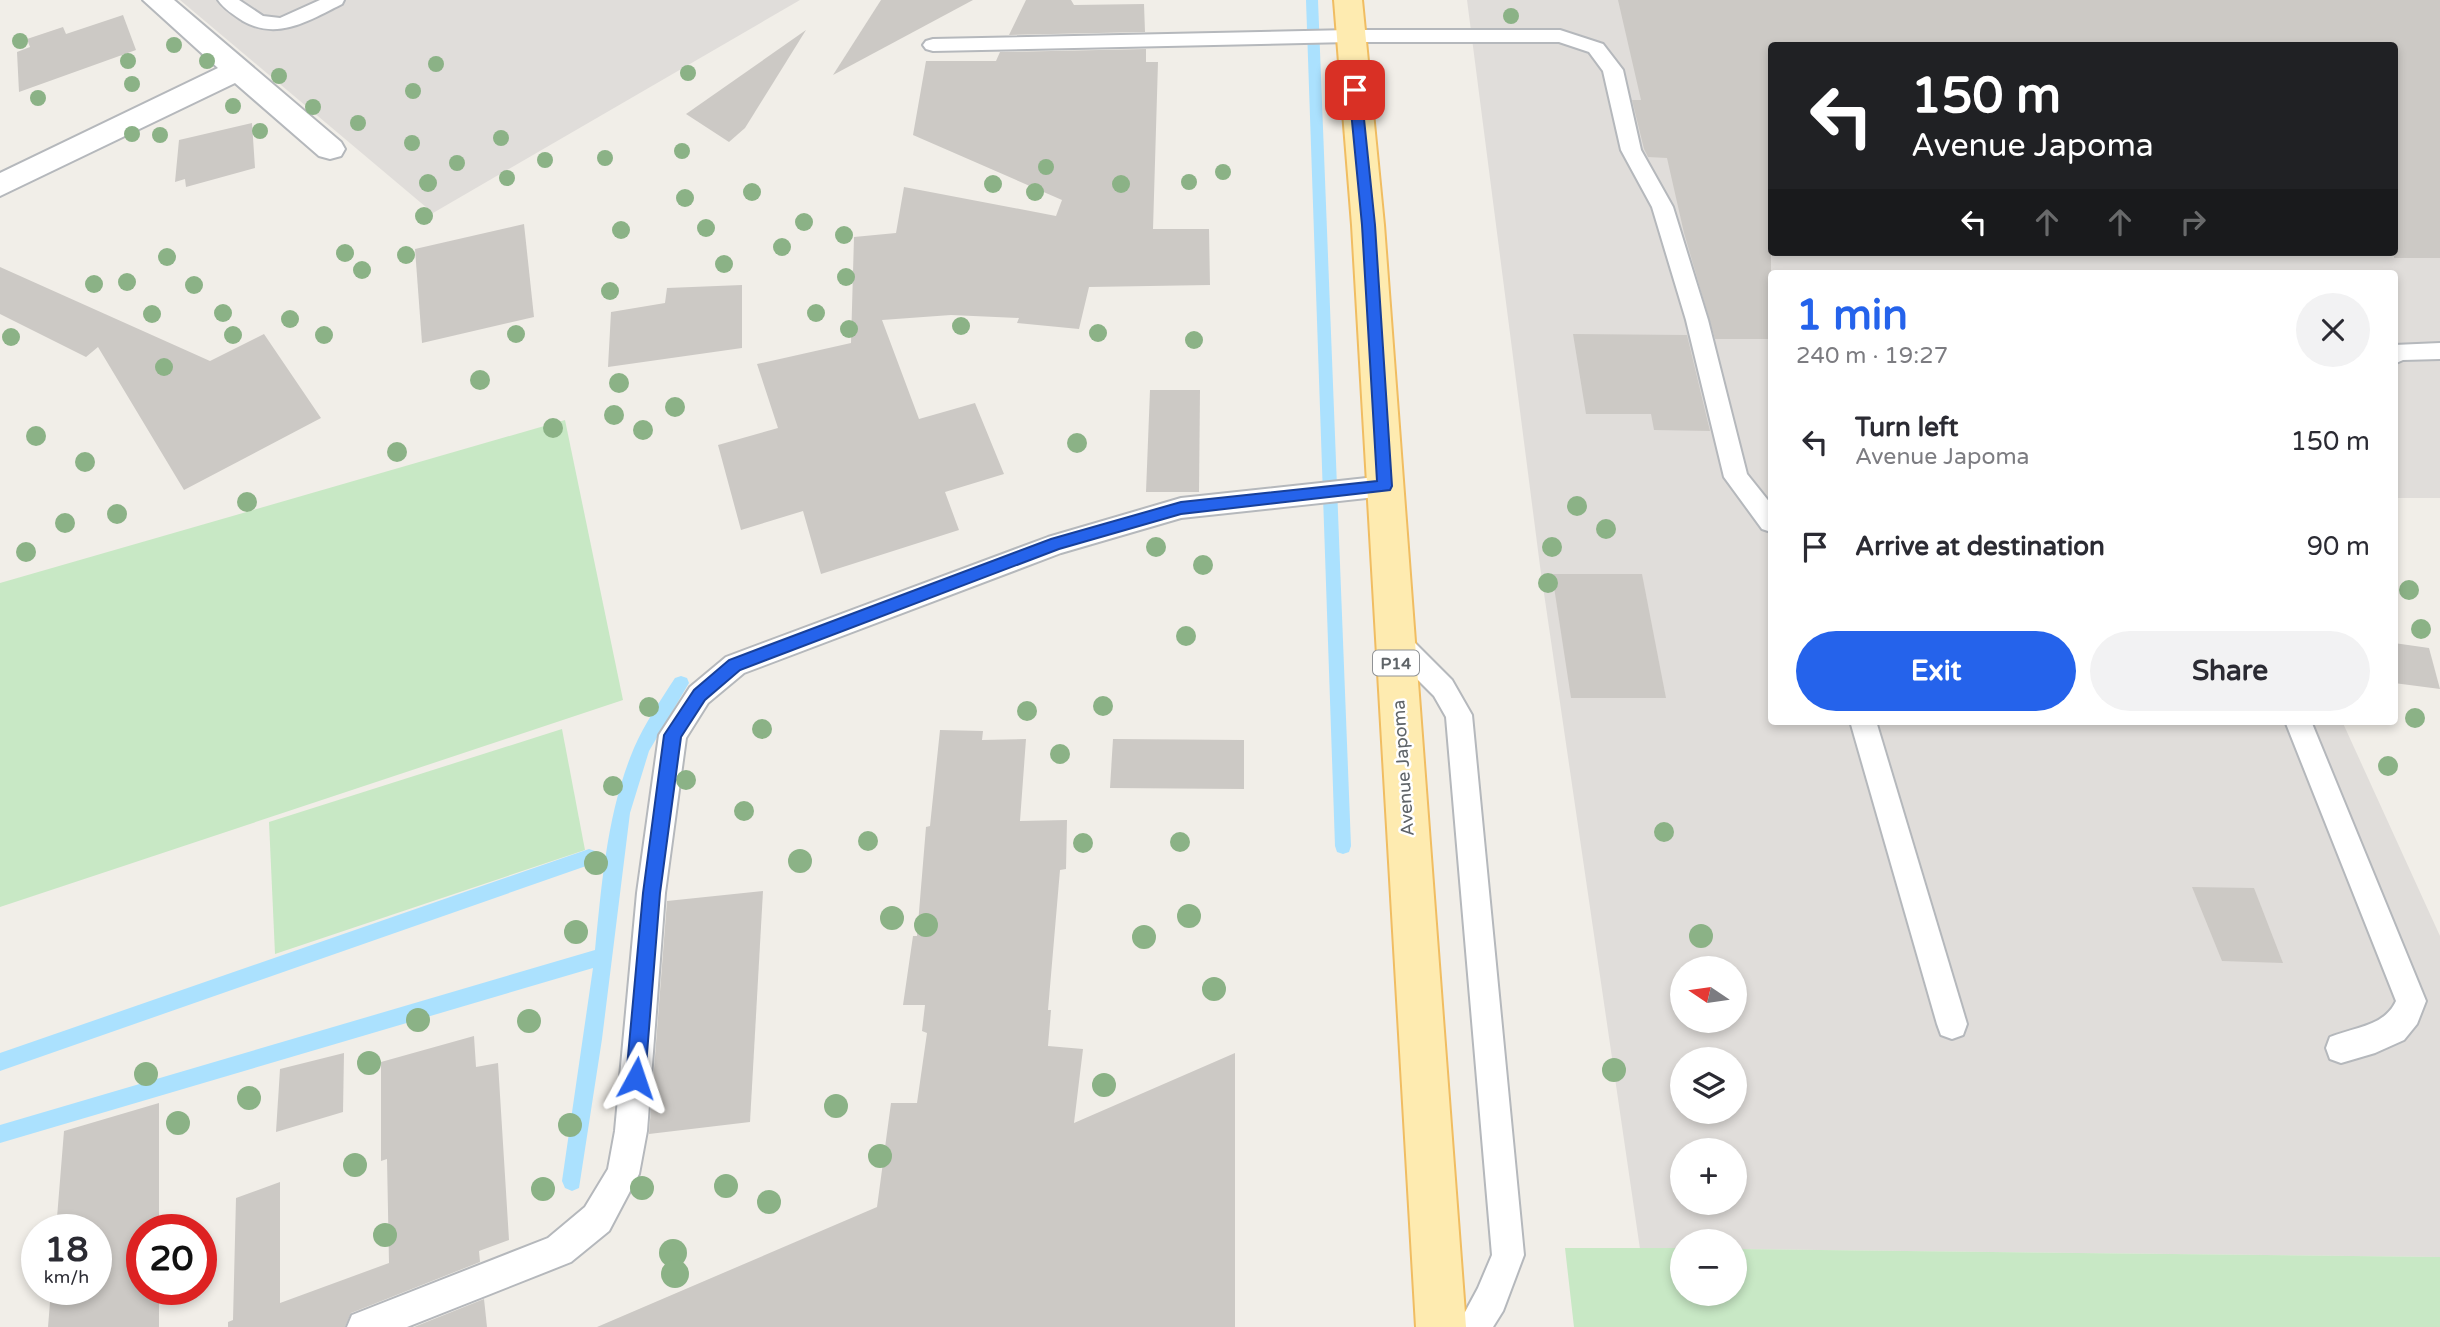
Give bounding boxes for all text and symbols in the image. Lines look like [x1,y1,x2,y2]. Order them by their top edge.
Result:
pin [1325,60,1385,120]
text: 150 m [1911,67,2061,126]
icon: left [1796,70,1887,161]
icon: arrive [1336,71,1374,109]
text: Avenue Japoma [1911,127,2154,165]
icon: left [1955,203,1993,241]
icon: ahead [2028,203,2066,241]
icon: ahead [2101,203,2139,241]
icon: right [2174,203,2212,241]
text: 1 min [1796,290,1908,341]
button: close [2296,293,2370,367]
text: 240 m · 19:27 [1796,342,1948,370]
text: Turn left [1855,412,1958,443]
icon: left [1796,423,1834,461]
text: 150 m [2290,426,2370,457]
text: Avenue Japoma [1855,443,2029,471]
icon: arrive [1796,528,1834,566]
text: Arrive at destination [1855,531,2105,562]
text: 90 m [2307,531,2370,562]
button: Exit [1796,631,2076,711]
button: Share [2090,631,2370,711]
road number: P14 [1373,650,1419,676]
street label: Avenue Japoma [1387,699,1419,837]
north arrow [1670,956,1746,1032]
map controls [1670,956,1747,1306]
position arrow [599,1041,673,1115]
button: layers [1670,1047,1747,1124]
button: + [1670,1138,1747,1215]
speed limit sign: 20 [126,1214,217,1305]
text: 18 [45,1229,88,1271]
button: − [1670,1229,1747,1306]
text: km/h [44,1266,89,1288]

